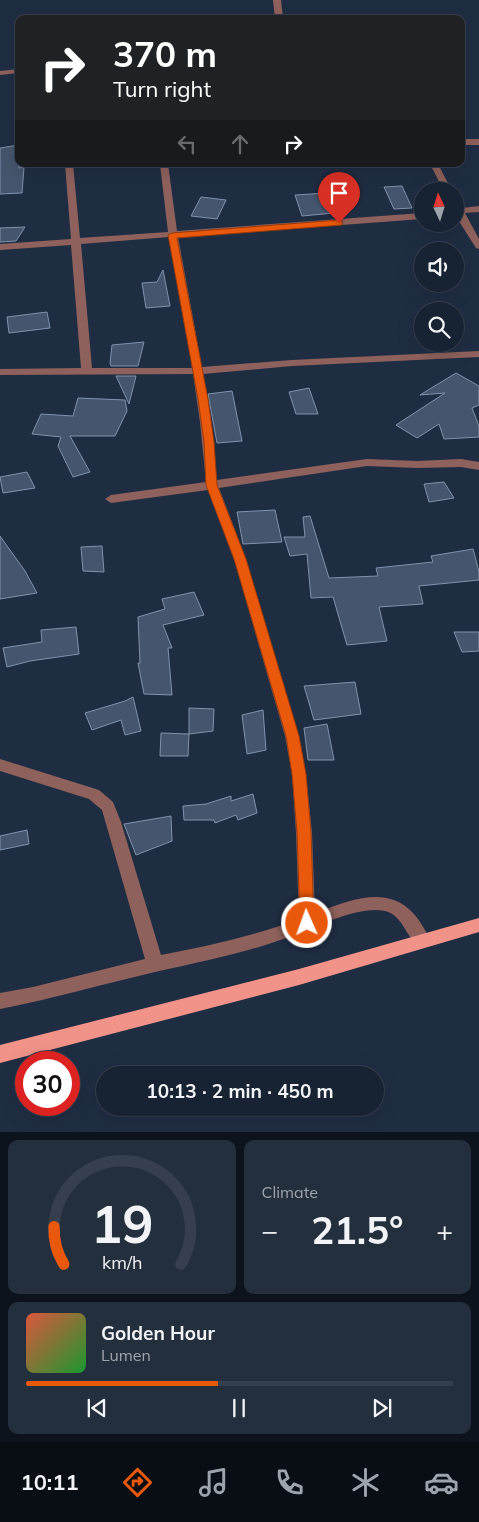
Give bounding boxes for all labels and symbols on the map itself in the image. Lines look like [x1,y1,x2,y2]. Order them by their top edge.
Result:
pin [318,172,360,223]
north arrow [414,182,464,232]
position arrow [280,896,332,948]
speed limit sign: 30 [15,1051,80,1116]

